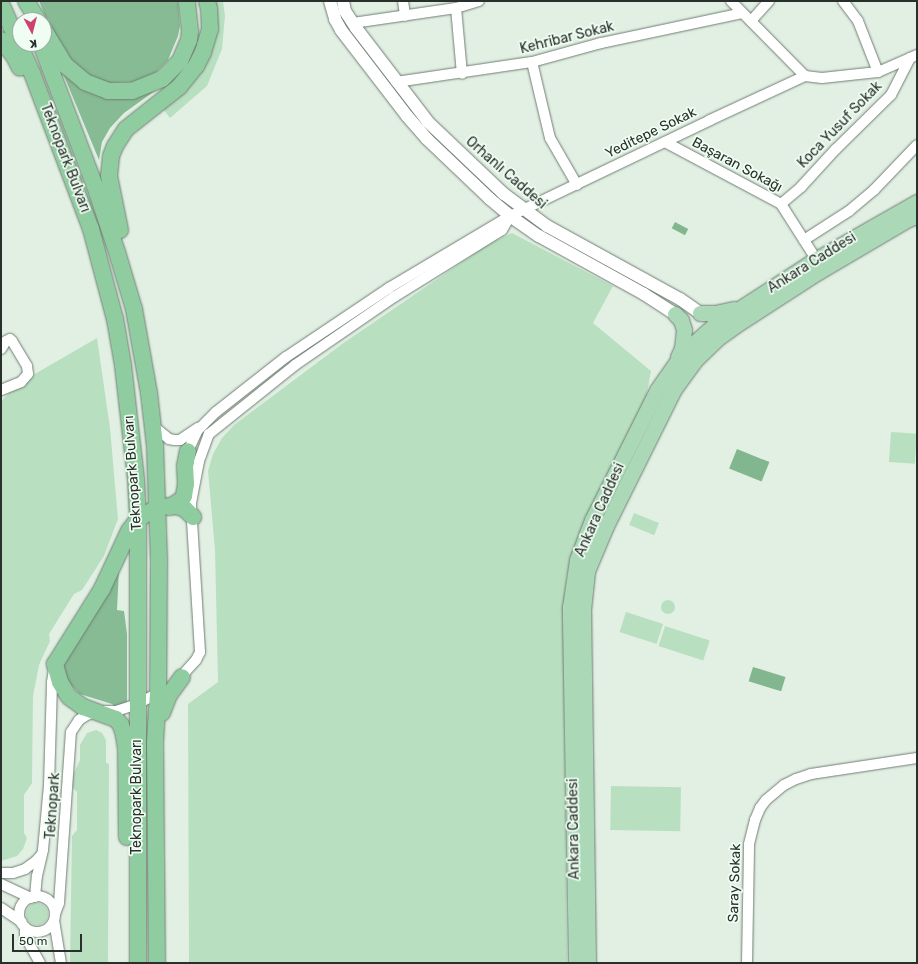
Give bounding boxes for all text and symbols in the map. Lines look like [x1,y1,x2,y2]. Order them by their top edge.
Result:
north arrow [12,12,52,52]
street label: Kehribar Sokak [518,18,616,58]
text: K [29,37,38,50]
street label: Koca Yusuf Sokak [794,78,886,172]
street label: Teknopark Bulvarı [36,101,94,215]
street label: Yeditepe Sokak [603,104,699,162]
street label: Orhanlı Caddesi [462,133,550,213]
street label: Başaran Sokağı [689,134,785,196]
street label: Ankara Caddesi [765,229,859,297]
street label: Teknopark Bulvarı [121,415,145,531]
street label: Ankara Caddesi [572,460,628,560]
street label: Teknopark Bulvarı [129,739,145,855]
street label: Teknopark [42,772,64,840]
street label: Ankara Caddesi [565,778,583,880]
street label: Saray Sokak [725,843,745,923]
scale bar [14,926,84,952]
text: 50 m [19,934,47,948]

